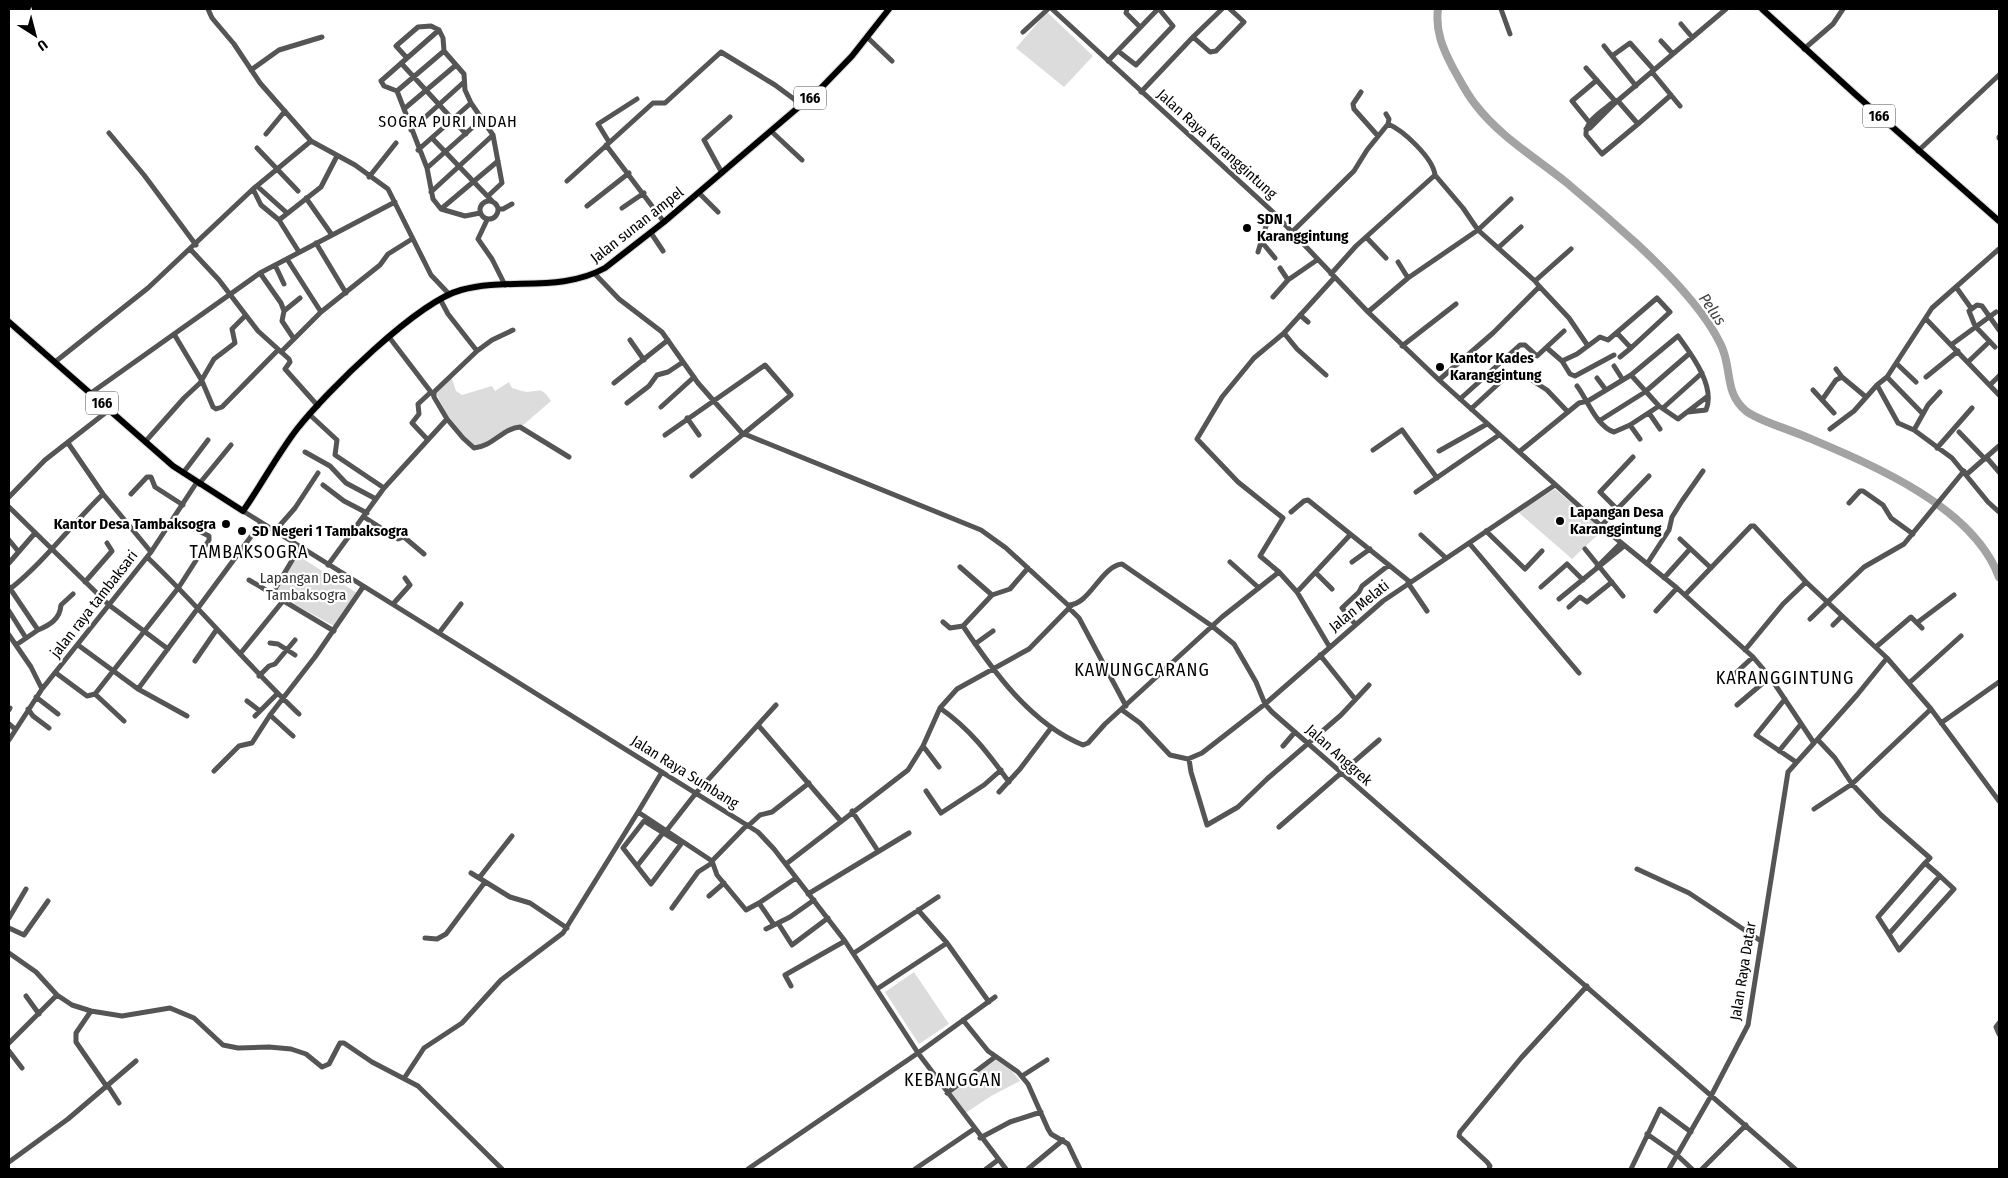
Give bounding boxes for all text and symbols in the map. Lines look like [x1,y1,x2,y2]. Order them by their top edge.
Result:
north arrow [10,10,60,60]
text: U [34,36,51,54]
street label: Jalan Raya Karanggintung [1153,85,1281,203]
road number: 166 [794,86,826,110]
road number: 166 [1863,104,1895,128]
district label: SOGRA PURI INDAH [378,112,518,131]
street label: Jalan sunan ampel [587,183,687,267]
place label: SDN 1 Karanggintung [1257,210,1349,245]
marker: SDN 1 Karanggintung [1241,222,1253,234]
water label: Pelus [1695,290,1730,329]
place label: Kantor Kades Karanggintung [1450,349,1542,384]
marker: Kantor Kades Karanggintung [1434,361,1446,373]
road number: 166 [86,392,118,414]
place label: Lapangan Desa Karanggintung [1570,503,1664,538]
place label: Kantor Desa Tambaksogra [54,515,217,533]
marker: Lapangan Desa Karanggintung [1554,515,1566,527]
marker: Kantor Desa Tambaksogra [220,518,232,530]
place label: SD Negeri 1 Tambaksogra [252,522,409,540]
marker: SD Negeri 1 Tambaksogra [236,525,248,537]
district label: TAMBAKSOGRA [189,541,309,563]
street label: jalan raya tambaksari [46,547,142,662]
park label: Lapangan Desa Tambaksogra [260,569,352,604]
street label: Jalan Melati [1325,576,1393,636]
district label: KAWUNGCARANG [1074,659,1210,681]
district label: KARANGGINTUNG [1716,667,1854,689]
street label: Jalan Anggrek [1302,721,1376,789]
street label: Jalan Raya Sumbang [628,732,742,812]
street label: Jalan Raya Datar [1726,920,1760,1022]
district label: KEBANGGAN [904,1069,1002,1091]

